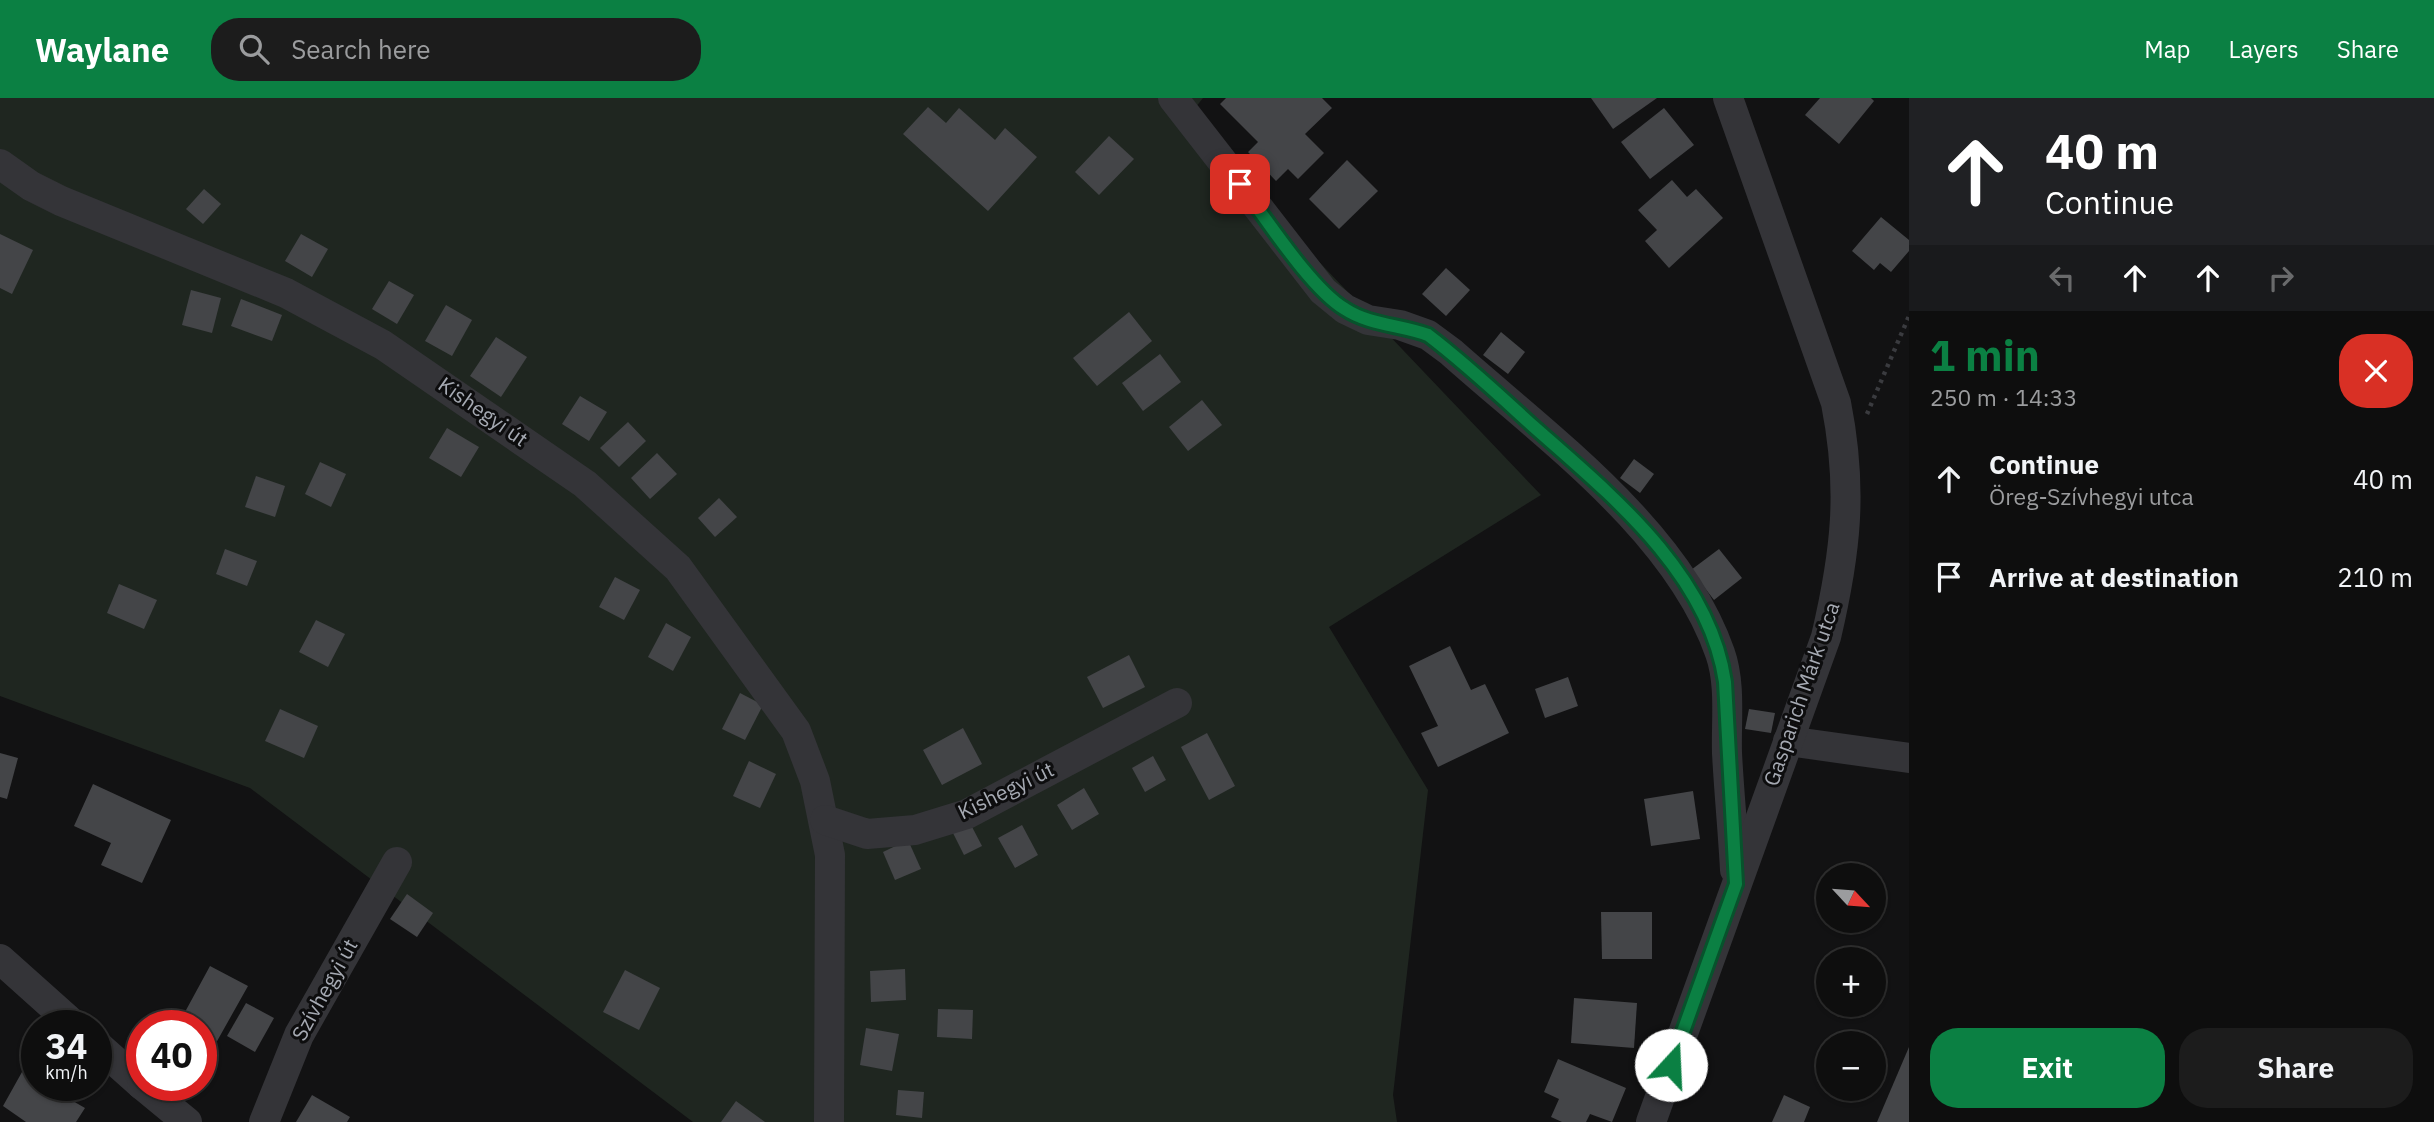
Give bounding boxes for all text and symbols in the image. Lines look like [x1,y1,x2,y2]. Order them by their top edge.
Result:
search box [211,18,701,81]
text: Waylane [35,28,169,71]
icon: search [235,30,273,68]
text: Search here [291,32,431,66]
text: Map [2144,33,2191,65]
text: Layers [2229,33,2299,65]
text: Share [2337,33,2399,65]
text: 40 m [2045,119,2159,182]
icon: ahead [1930,126,2021,217]
pin [1210,154,1270,214]
icon: arrive [1221,165,1259,203]
text: Continue [2045,181,2174,223]
icon: left [2043,259,2081,297]
icon: ahead [2116,259,2154,297]
icon: ahead [2189,259,2227,297]
icon: right [2262,259,2300,297]
text: 1 min [1930,328,2040,383]
button: close [2339,334,2413,408]
street label: Kishegyi út [433,370,534,452]
text: 250 m · 14:33 [1930,382,2077,412]
text: Continue [1989,447,2099,481]
icon: ahead [1930,460,1968,498]
text: 40 m [2353,462,2413,496]
text: Öreg-Szívhegyi utca [1989,481,2194,511]
icon: arrive [1930,558,1968,596]
text: Arrive at destination [1989,560,2239,594]
text: 210 m [2337,560,2413,594]
street label: Gasparich Márk utca [1756,598,1846,789]
street label: Kishegyi út [953,755,1058,825]
north arrow [1816,863,1886,933]
map controls [1816,863,1886,1101]
street label: Szívhegyi út [285,934,364,1045]
button: + [1816,947,1886,1017]
speed limit sign: 40 [126,1010,217,1101]
text: 34 [45,1023,88,1069]
position arrow [1634,1028,1708,1102]
button: Exit [1930,1028,2165,1108]
button: Share [2179,1028,2413,1108]
button: − [1816,1031,1886,1101]
text: km/h [45,1061,88,1084]

